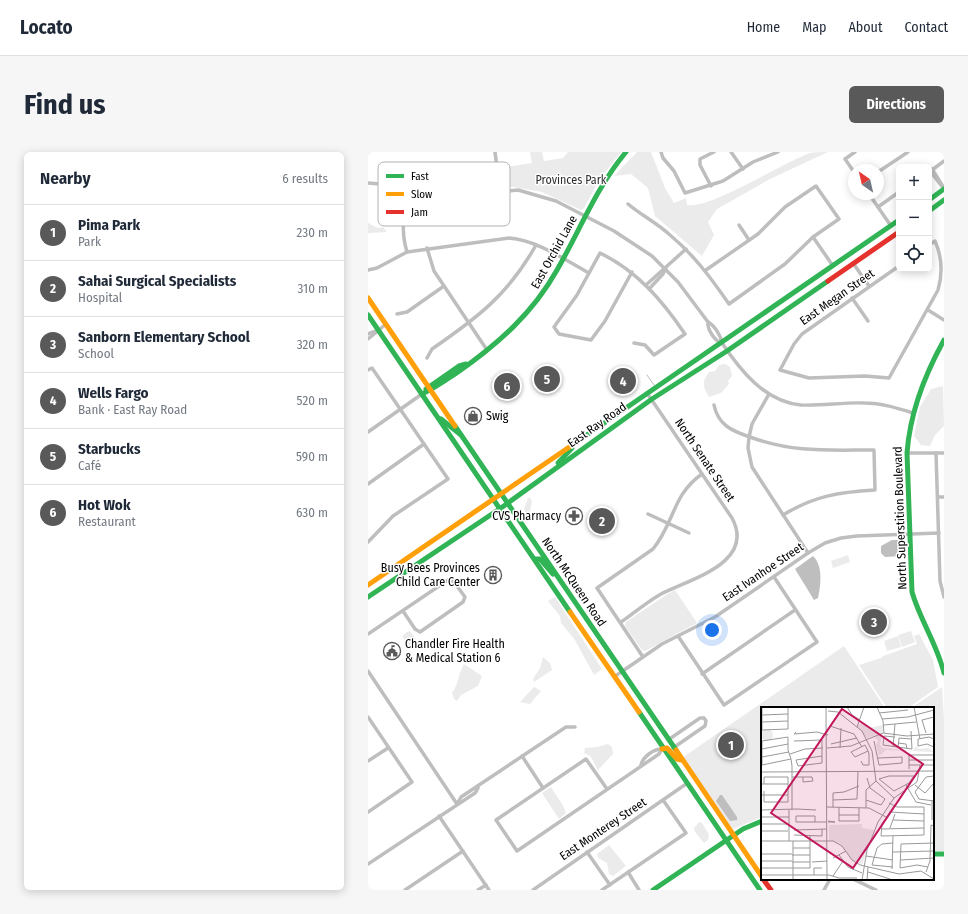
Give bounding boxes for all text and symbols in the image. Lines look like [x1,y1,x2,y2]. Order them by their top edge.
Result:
text: Locato [20,16,73,39]
text: Home [747,19,780,36]
text: Map [802,19,826,36]
text: About [848,19,883,36]
text: Contact [905,19,948,36]
button: Directions [849,86,944,123]
text: Find us [24,88,106,121]
legend [378,162,510,226]
north arrow [848,164,884,200]
map controls [896,164,932,272]
button: + [896,164,932,200]
text: Nearby [40,168,91,189]
text: Fast [411,170,429,183]
text: 6 results [282,171,328,186]
park label: Provinces Park [536,173,607,187]
text: Slow [411,188,432,201]
button: − [896,200,932,236]
text: Jam [411,206,428,219]
street label: East Orchid Lane [528,213,580,291]
text: Pima Park [78,216,140,234]
text: 1 [50,225,56,240]
text: 230 m [297,225,328,240]
text: Park [78,234,101,249]
button: locate [896,236,932,272]
street label: East Megan Street [797,266,877,328]
text: Sahai Surgical Specialists [78,272,236,290]
text: 2 [50,281,56,296]
text: 310 m [298,281,328,296]
text: Hospital [78,290,122,305]
text: Sanborn Elementary School [78,328,250,346]
text: 3 [50,337,56,352]
text: 320 m [297,337,328,352]
text: School [78,346,114,361]
pin: 5 [534,364,560,394]
pin: 4 [610,366,636,396]
pin: 6 [494,371,520,401]
text: Wells Fargo [78,384,149,402]
text: 4 [50,393,56,408]
text: 520 m [297,393,328,408]
street label: East Ray Road [565,400,629,450]
text: Bank · East Ray Road [78,402,187,417]
shop icon: Swig [463,406,483,426]
place label: Swig [486,409,509,423]
street label: North Senate Street [672,416,738,504]
text: Starbucks [78,440,140,458]
street label: North Superstition Boulevard [891,446,909,590]
text: 5 [50,449,56,464]
text: 590 m [296,449,328,464]
text: Café [78,458,101,473]
text: Hot Wok [78,496,131,514]
text: 6 [50,505,56,520]
text: 630 m [296,505,328,520]
pharmacy icon: CVS Pharmacy [564,506,584,526]
pin: 2 [589,506,615,536]
place label: CVS Pharmacy [492,509,562,523]
text: Restaurant [78,514,136,529]
street label: North McQueen Road [539,535,609,629]
street label: East Ivanhoe Street [720,540,806,604]
place label: Busy Bees Provinces Child Care Center [381,561,481,589]
building icon: Busy Bees Provinces Child Care Center [483,565,503,585]
pin: 3 [861,607,887,637]
your location [702,620,722,640]
place label: Chandler Fire Health & Medical Station 6 [405,637,505,665]
public building icon: Chandler Fire Health & Medical Station 6 [382,641,402,661]
inset map [761,707,934,880]
pin: 1 [718,730,744,760]
street label: East Monterey Street [557,795,649,863]

